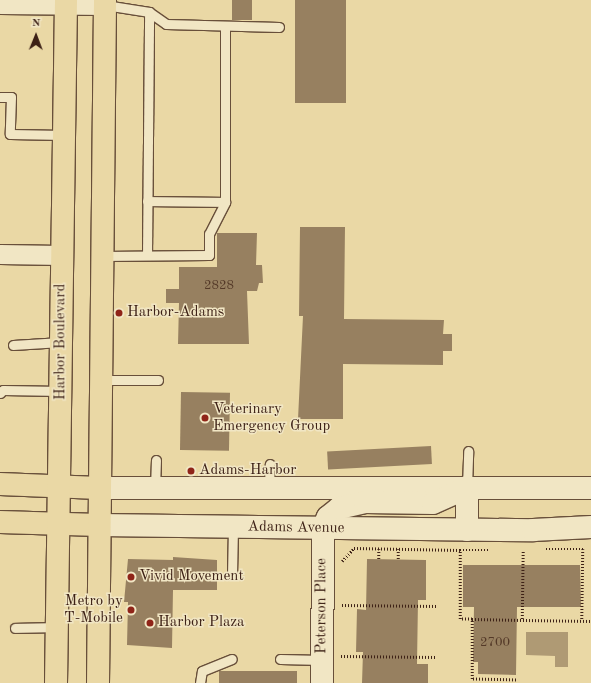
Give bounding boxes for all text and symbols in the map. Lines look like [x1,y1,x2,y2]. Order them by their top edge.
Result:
north arrow [16,16,56,56]
text: N [32,18,41,29]
house number: 2828 [204,278,234,294]
street label: Harbor Boulevard [52,284,70,400]
place label: Harbor-Adams [127,304,224,322]
marker: Harbor-Adams [114,308,124,318]
place label: Veterinary Emergency Group [213,400,330,435]
marker: Veterinary Emergency Group [200,413,210,423]
place label: Adams-Harbor [199,462,296,480]
marker: Adams-Harbor [186,466,196,476]
street label: Adams Avenue [247,518,345,538]
street label: Peterson Place [313,558,331,654]
place label: Vivid Movement [139,568,244,586]
marker: Vivid Movement [126,572,136,582]
place label: Metro by T-Mobile [64,592,123,627]
marker: Metro by T-Mobile [126,605,136,615]
place label: Harbor Plaza [158,614,245,632]
marker: Harbor Plaza [145,618,155,628]
house number: 2700 [480,635,510,651]

